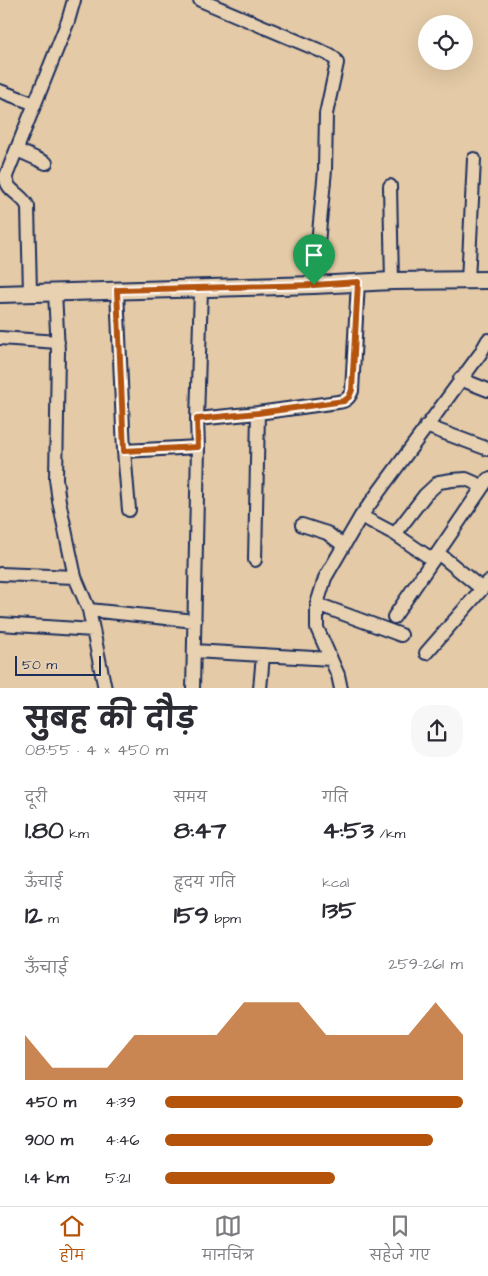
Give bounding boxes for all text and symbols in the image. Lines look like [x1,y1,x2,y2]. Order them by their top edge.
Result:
map controls [418,15,473,70]
button: locate [418,15,473,70]
pin [293,234,335,285]
icon: arrive [300,241,328,269]
scale bar [15,654,101,677]
text: 50 m [22,655,57,675]
text: सुबह की दौड़ [25,700,196,739]
button: share [411,705,463,757]
text: 08:55 · 4 × 450 m [25,739,168,761]
text: दूरी [25,788,47,808]
text: समय [174,788,207,808]
text: गति [322,788,348,808]
text: 1.80 [25,813,64,848]
text: 8:47 [174,813,226,848]
text: 4:53 [322,813,374,848]
text: km [64,824,89,844]
text: /km [374,824,405,844]
text: ऊँचाई [25,873,63,893]
text: हृदय गति [174,873,235,893]
text: kcal [322,873,349,893]
text: 135 [322,893,356,928]
text: 12 [25,898,43,933]
text: 159 [174,898,209,933]
text: m [43,909,59,929]
text: bpm [209,909,241,929]
text: 259–261 m [388,953,463,975]
text: ऊँचाई [25,957,68,979]
text: 450 m [25,1091,76,1113]
text: 4:39 [105,1091,136,1113]
text: 900 m [25,1129,73,1151]
text: 4:46 [105,1129,139,1151]
text: 1.4 km [25,1167,69,1189]
text: 5:21 [105,1167,130,1189]
tab: होम [58,1212,86,1271]
tab: मानचित्र [202,1212,254,1271]
tab: सहेजे गए [370,1212,430,1271]

